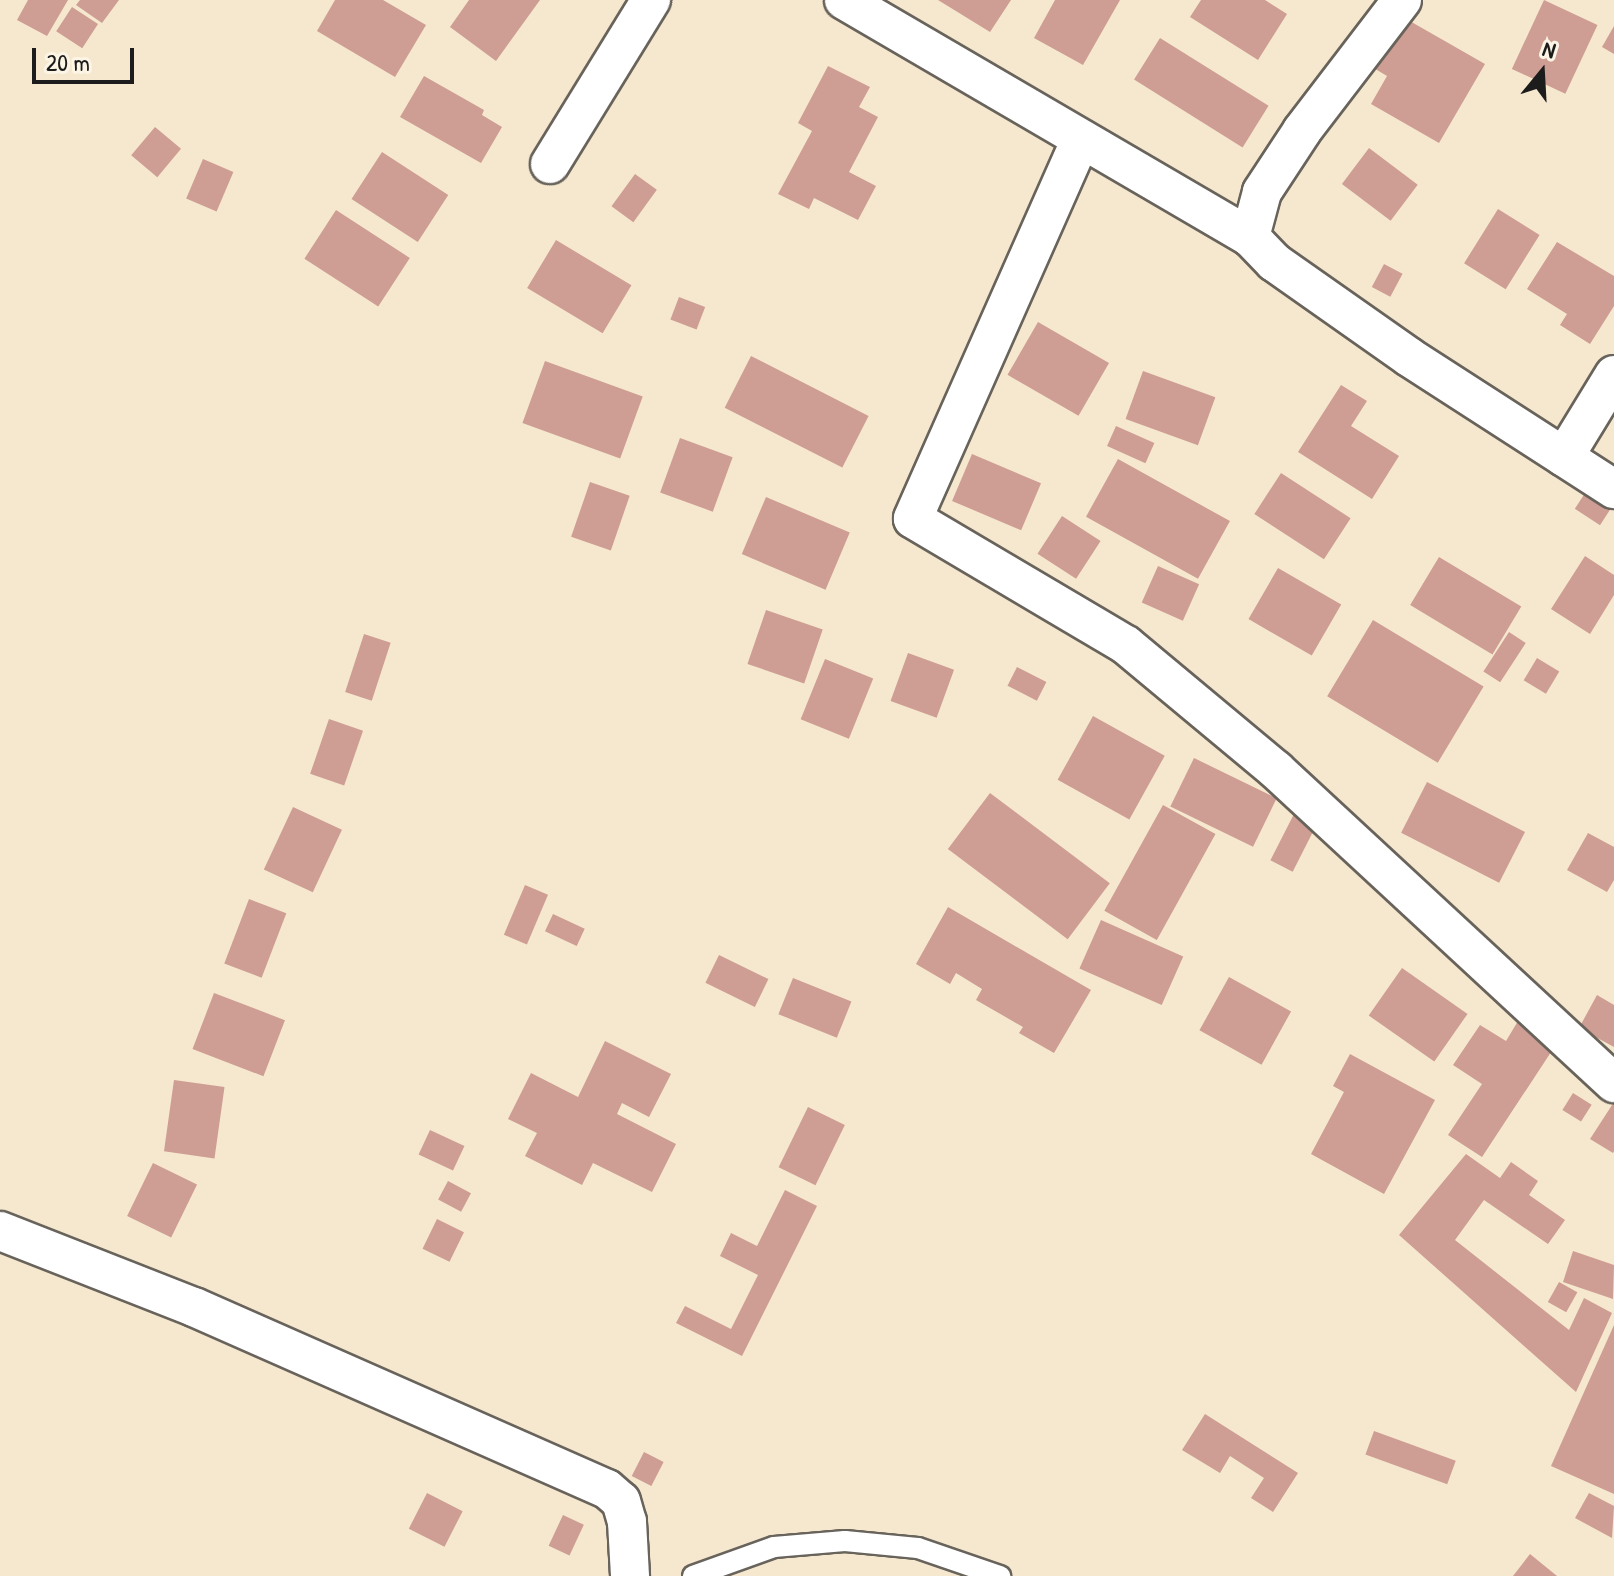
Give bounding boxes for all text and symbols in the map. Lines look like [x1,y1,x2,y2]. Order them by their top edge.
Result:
scale bar [36,32,138,82]
north arrow [1502,32,1582,112]
text: N [1539,33,1560,65]
text: 20 m [46,46,90,78]

